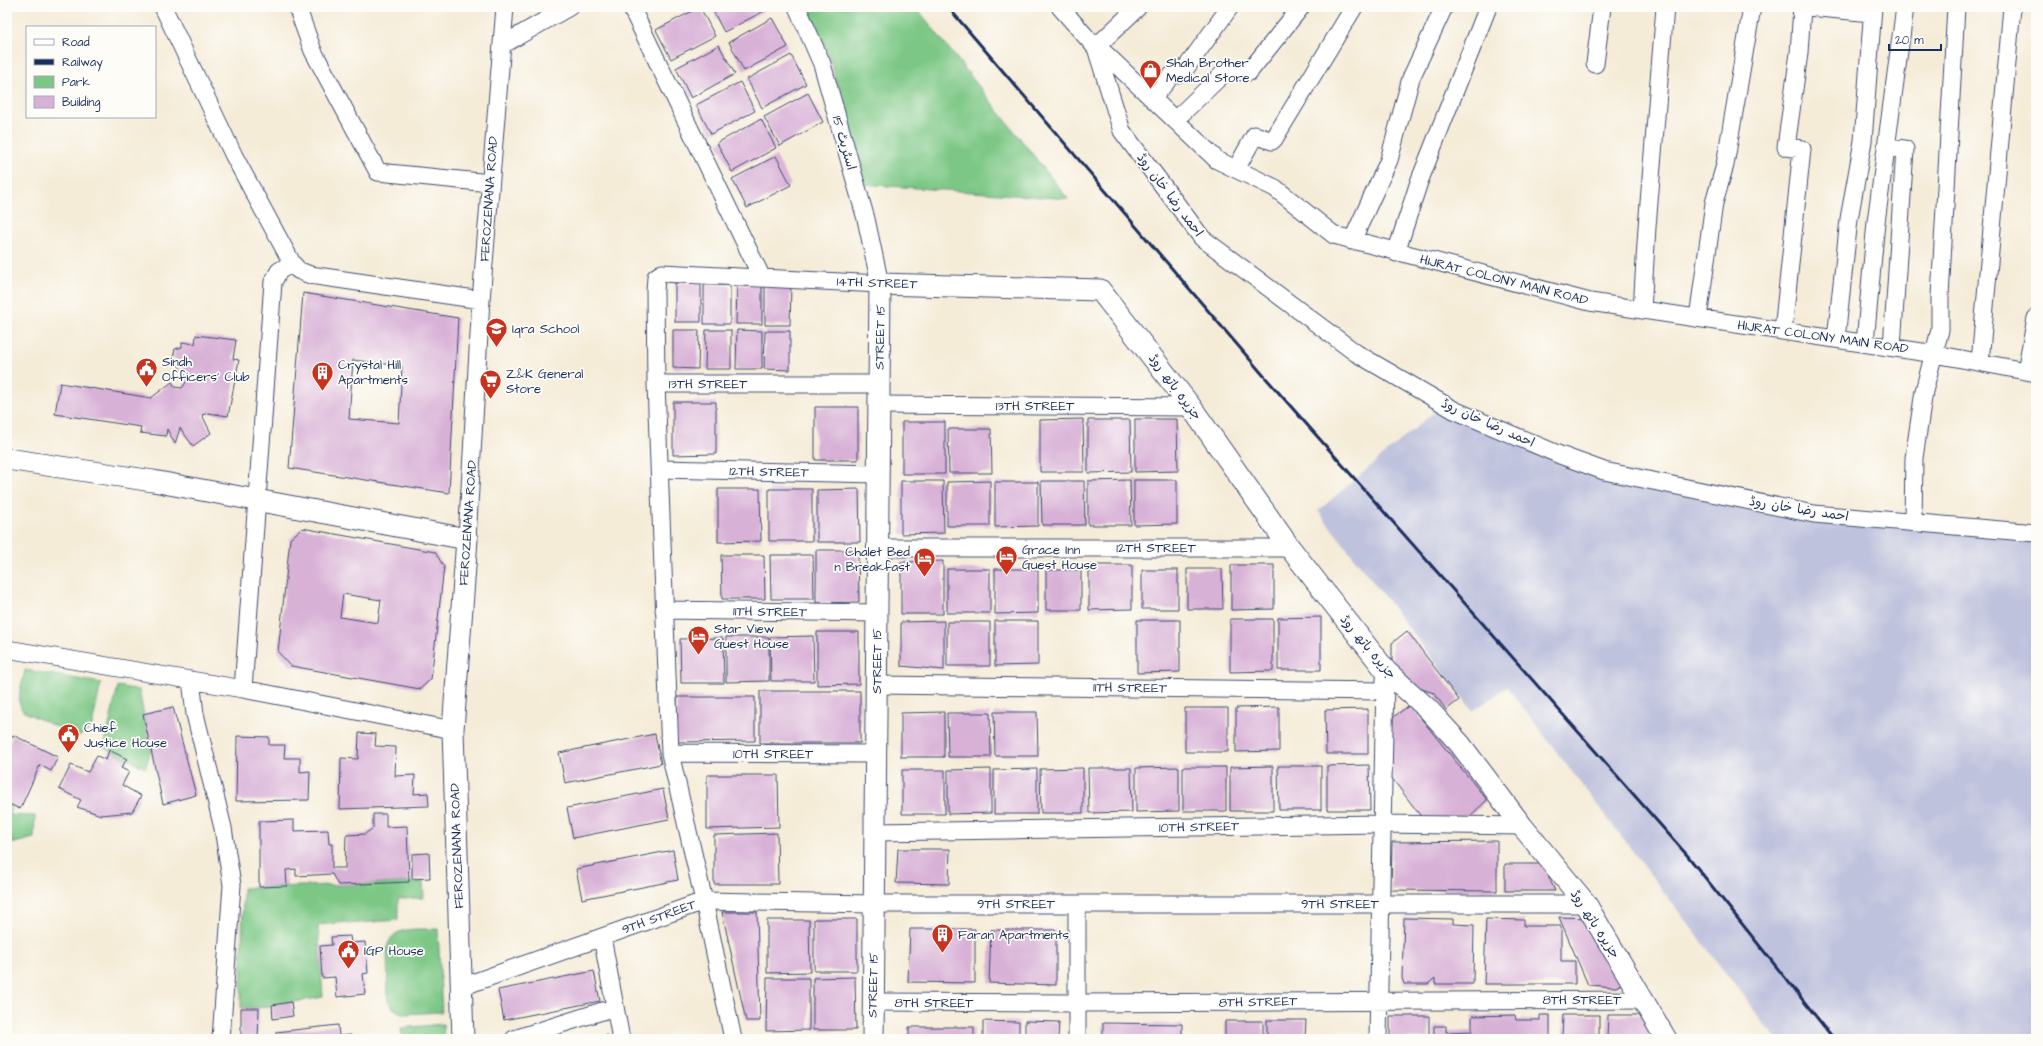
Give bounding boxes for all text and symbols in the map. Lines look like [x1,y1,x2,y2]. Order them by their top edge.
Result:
legend [26,26,156,118]
scale bar [1889,26,1941,52]
text: 20 m [1895,32,1924,49]
text: Road [62,34,90,51]
text: Railway [62,54,103,72]
place label: Shah Brother Medical Store [1166,54,1250,87]
shop icon: Shah Brother Medical Store [1138,57,1164,90]
text: Park [62,74,90,91]
text: Building [62,94,100,112]
street label: اسٹریٹ 15 [828,114,860,172]
street label: FEROZENANA ROAD [476,135,502,262]
street label: احمد رضا خان روڈ [1133,149,1207,241]
street label: HIJRAT COLONY MAIN ROAD [1418,250,1591,310]
street label: 14TH STREET [836,273,919,293]
street label: STREET 15 [870,304,890,370]
school or university icon: Iqra School [484,316,510,349]
street label: HIJRAT COLONY MAIN ROAD [1736,316,1910,358]
place label: Iqra School [512,320,579,338]
street label: جزیرہ باتھ روڈ [1144,350,1206,424]
place label: Sindh Officers' Club [162,353,250,386]
public building icon: Sindh Officers' Club [133,356,159,389]
place label: Crystal Hill Apartments [338,356,409,389]
building icon: Crystal Hill Apartments [310,359,336,392]
place label: Z&K General Store [506,365,583,398]
supermarket icon: Z&K General Store [477,368,503,401]
street label: 13TH STREET [669,375,748,393]
street label: احمد رضا خان روڈ [1438,394,1538,452]
street label: 13TH STREET [996,397,1075,415]
street label: FEROZENANA ROAD [455,459,481,586]
street label: 12TH STREET [729,462,810,482]
street label: احمد رضا خان روڈ [1748,492,1850,526]
street label: 12TH STREET [1116,539,1197,557]
place label: Grace Inn Guest House [1022,541,1097,574]
place label: Chalet Bed n Breakfast [834,543,911,576]
hotel icon: Grace Inn Guest House [993,544,1019,577]
hotel icon: Chalet Bed n Breakfast [912,546,938,579]
street label: 11TH STREET [733,602,808,622]
street label: جزیرہ باتھ روڈ [1336,611,1400,683]
place label: Star View Guest House [714,620,789,653]
hotel icon: Star View Guest House [685,623,711,656]
street label: STREET 15 [868,628,886,694]
street label: 11TH STREET [1093,678,1168,698]
place label: Chief Justice House [84,719,167,752]
public building icon: Chief Justice House [55,722,81,755]
street label: 10TH STREET [733,745,814,763]
street label: FEROZENANA ROAD [446,782,468,909]
street label: 10TH STREET [1159,817,1240,837]
street label: جزیرہ باتھ روڈ [1566,886,1624,962]
street label: 9TH STREET [619,895,699,939]
street label: 9TH STREET [977,895,1056,913]
street label: 9TH STREET [1301,895,1380,913]
building icon: Faran Apartments [929,922,955,955]
place label: Faran Apartments [958,926,1070,944]
public building icon: IGP House [335,938,361,971]
place label: IGP House [364,942,424,960]
street label: STREET 15 [863,952,883,1018]
street label: 8TH STREET [1543,991,1622,1009]
street label: 8TH STREET [1218,992,1298,1012]
street label: 8TH STREET [895,994,974,1012]

